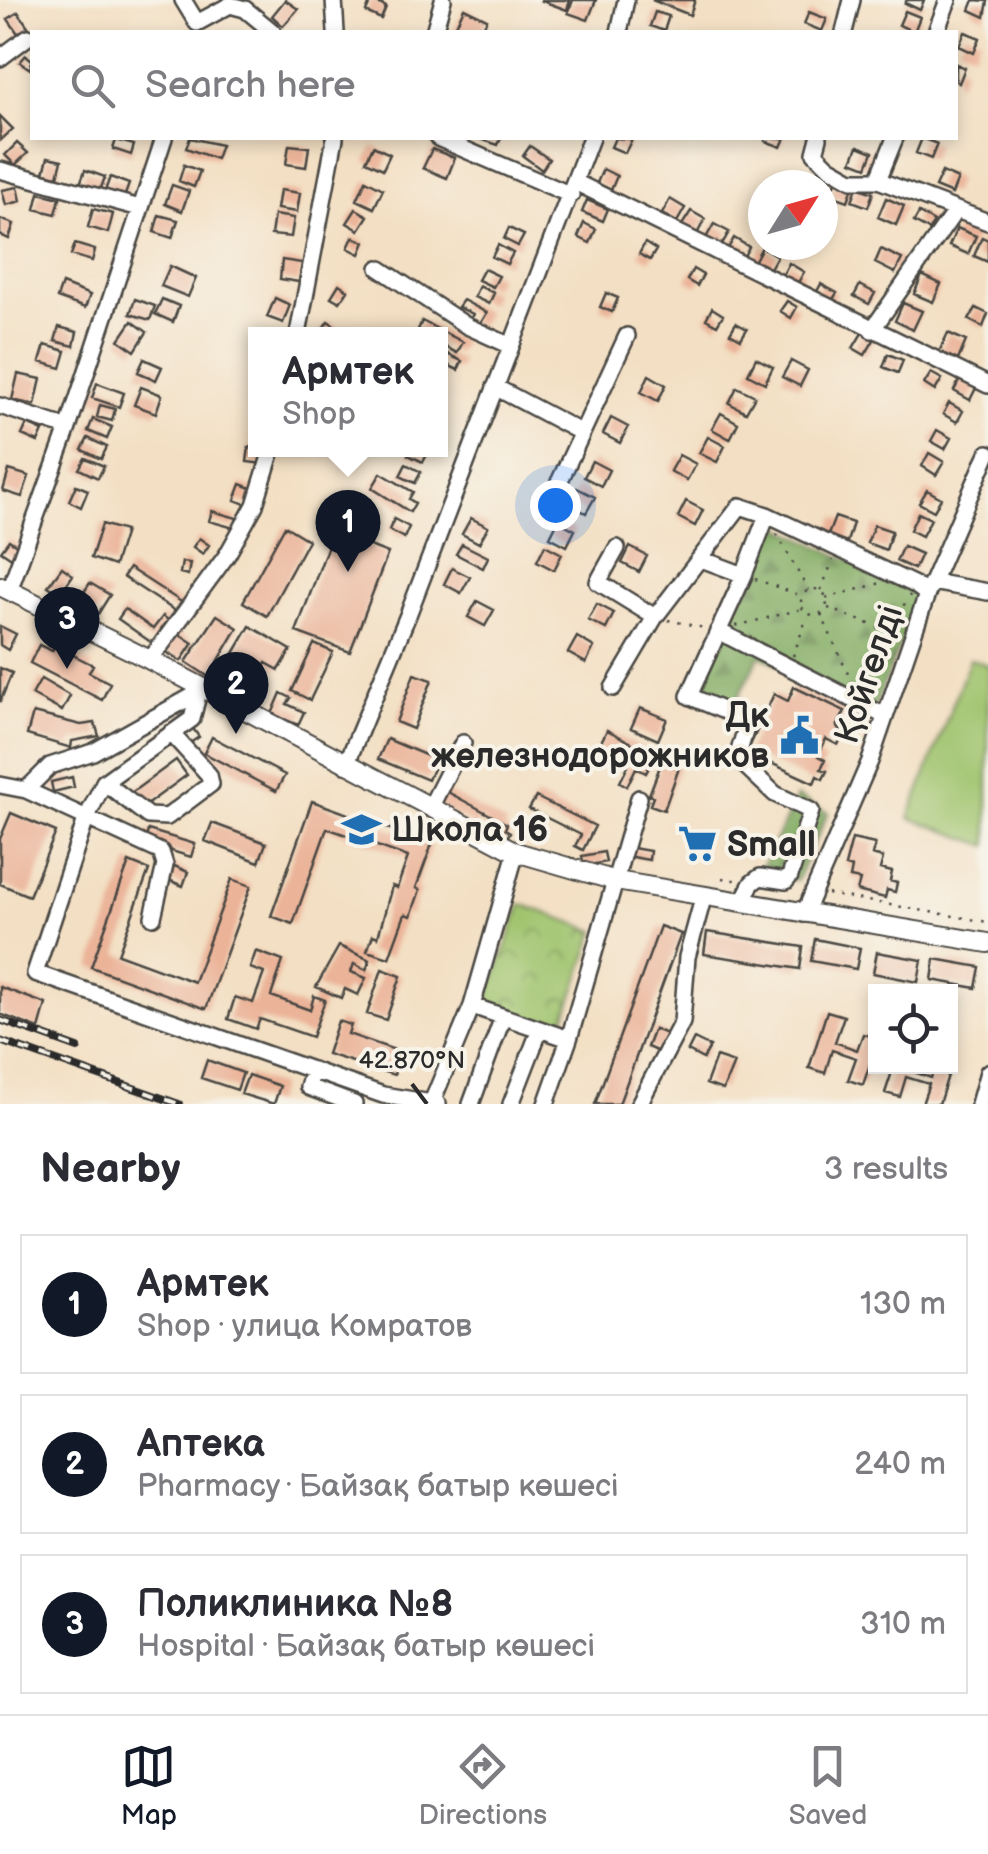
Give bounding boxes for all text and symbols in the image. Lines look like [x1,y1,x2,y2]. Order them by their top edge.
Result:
search box [30,30,958,140]
icon: search [65,58,120,113]
text: Search here [145,63,356,108]
north arrow [748,170,838,260]
popup [248,327,448,457]
text: Армтек [282,350,414,395]
text: Shop [282,395,356,434]
your location [530,480,581,531]
pin: 1 [316,490,380,572]
pin: 3 [34,586,100,669]
street label: Қойгелді [826,600,913,749]
pin: 2 [204,652,268,734]
place label: Дк железнодорожников [431,695,769,778]
public building icon: Дк железнодорожников [778,714,820,756]
school or university icon: Школа 16 [340,808,382,850]
place label: Школа 16 [391,809,548,852]
supermarket icon: Small [676,823,718,865]
place label: Small [727,824,816,867]
map controls [868,984,958,1074]
button: locate [868,984,958,1074]
text: 42.870°N [359,1045,465,1076]
text: Nearby [40,1144,180,1195]
text: 3 results [824,1150,948,1189]
text: Армтек [137,1262,268,1307]
text: 1 [68,1285,81,1324]
text: 130 m [860,1285,946,1324]
text: Shop · улица Комратов [137,1307,472,1346]
text: Аптека [137,1422,265,1467]
text: 2 [65,1445,84,1484]
text: 240 m [854,1445,946,1484]
text: Pharmacy · Байзақ батыр көшесі [137,1467,619,1506]
text: Поликлиника №8 [137,1582,453,1627]
text: 3 [65,1605,84,1644]
text: 310 m [860,1605,946,1644]
text: Hospital · Байзақ батыр көшесі [137,1627,595,1666]
tab: Map [121,1739,177,1832]
tab: Directions [418,1739,547,1832]
tab: Saved [789,1739,867,1832]

